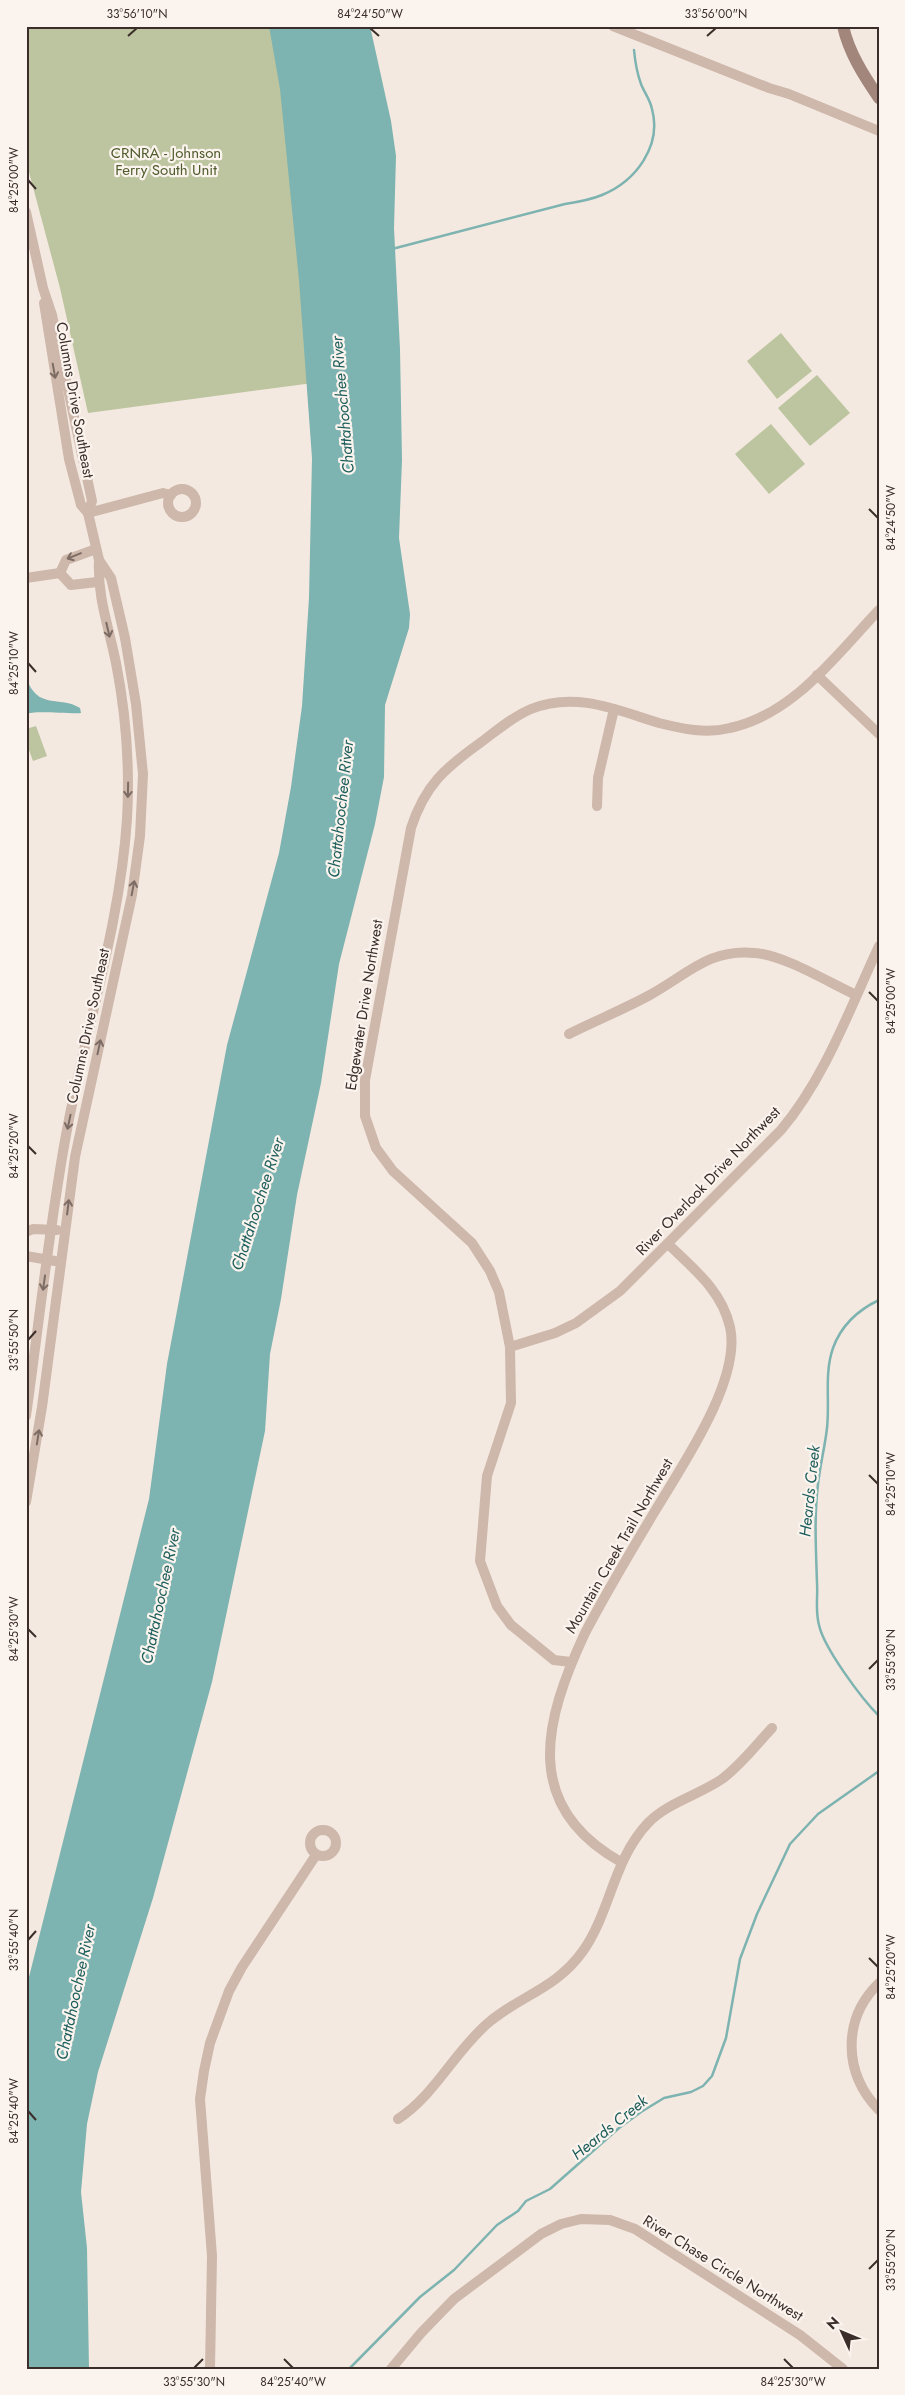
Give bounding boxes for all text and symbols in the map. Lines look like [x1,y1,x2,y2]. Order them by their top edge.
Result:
text: 33°56'10"N [106,5,168,23]
text: 84°24'50"W [337,5,403,23]
text: 33°56'00"N [685,5,747,23]
park label: CRNRA - Johnson Ferry South Unit [111,142,221,181]
text: 84°25'00"W [5,147,23,213]
street label: Columns Drive Southeast [50,320,100,480]
water label: Chattahoochee River [325,334,360,475]
one-way arrow [49,363,59,379]
text: 84°24'50"W [882,485,900,551]
one-way arrow [67,552,82,562]
one-way arrow [104,621,113,637]
text: 84°25'10"W [5,631,23,695]
water label: Chattahoochee River [322,738,359,879]
one-way arrow [123,782,133,798]
one-way arrow [129,881,139,897]
street label: Edgewater Drive Northwest [340,918,388,1092]
street label: Columns Drive Southeast [61,946,115,1106]
text: 84°25'00"W [882,968,900,1034]
one-way arrow [95,1040,104,1056]
street label: River Overlook Drive Northwest [631,1101,786,1261]
text: 84°25'20"W [5,1113,23,1179]
one-way arrow [64,1113,73,1129]
water label: Chattahoochee River [225,1133,290,1273]
one-way arrow [63,1199,73,1215]
one-way arrow [39,1274,49,1290]
text: 33°55'50"N [5,1309,23,1371]
one-way arrow [33,1430,43,1446]
water label: Heards Creek [793,1443,826,1538]
text: 84°25'10"W [882,1452,900,1516]
street label: Mountain Creek Trail Northwest [560,1454,678,1638]
water label: Chattahoochee River [135,1525,186,1666]
text: 84°25'30"W [5,1596,23,1662]
text: 33°55'30"N [882,1629,900,1691]
text: 33°55'40"N [5,1909,23,1971]
water label: Chattahoochee River [50,1921,101,2062]
text: 84°25'20"W [882,1934,900,2000]
text: 84°25'40"W [5,2078,23,2144]
water label: Heards Creek [566,2089,653,2165]
street label: River Chase Circle Northwest [639,2210,808,2327]
text: 33°55'20"N [882,2229,900,2291]
north arrow [818,2308,868,2358]
text: N [822,2312,844,2334]
text: 33°55'30"N [163,2373,225,2391]
text: 84°25'40"W [260,2373,326,2391]
text: 84°25'30"W [760,2373,826,2391]

